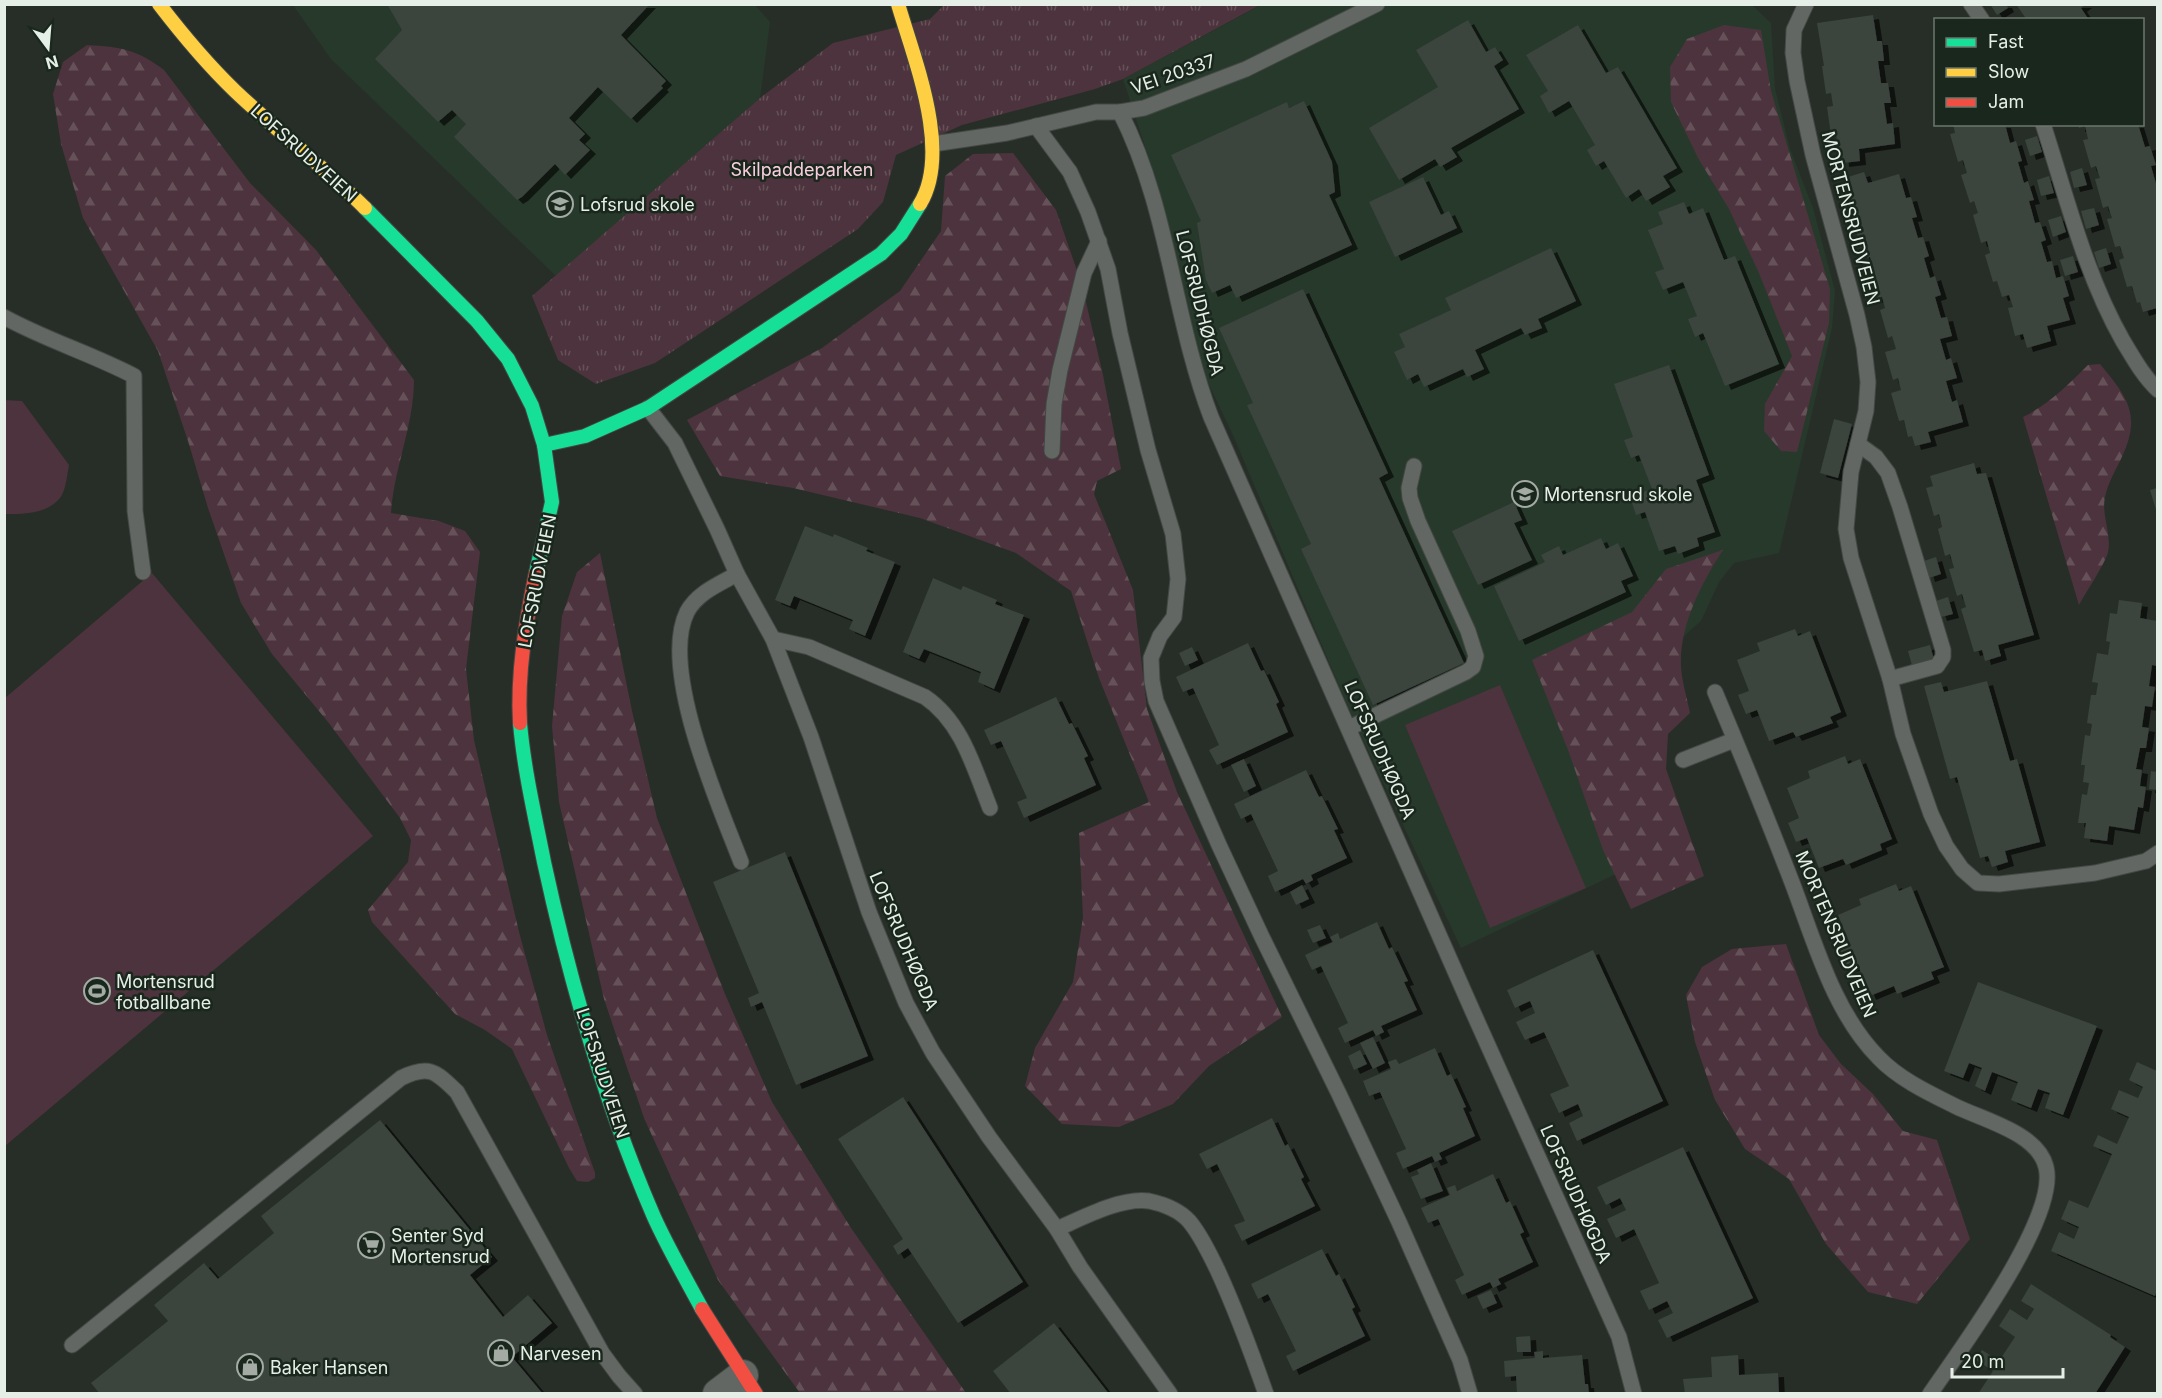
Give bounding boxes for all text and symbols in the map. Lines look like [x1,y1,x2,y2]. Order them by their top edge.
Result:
north arrow [18,18,78,78]
legend [1934,18,2144,126]
text: Fast [1988,31,2024,52]
street label: VEI 20337 [1128,50,1218,98]
text: N [44,51,61,74]
text: Slow [1988,61,2029,82]
text: Jam [1988,91,2024,112]
street label: LOFSRUDVEIEN [247,100,361,206]
street label: MORTENSRUDVEIEN [1818,129,1884,307]
park label: Skilpaddeparken [731,159,873,180]
school or university icon: Lofsrud skole [545,189,575,219]
place label: Lofsrud skole [580,194,695,215]
street label: LOFSRUDHØGDA [1172,228,1228,378]
school or university icon: Mortensrud skole [1510,479,1540,509]
place label: Mortensrud skole [1544,484,1693,505]
street label: LOFSRUDVEIEN [514,513,560,649]
street label: LOFSRUDHØGDA [1340,678,1420,822]
street label: MORTENSRUDVEIEN [1791,848,1881,1020]
street label: LOFSRUDHØGDA [865,868,943,1014]
place label: Mortensrud fotballbane [116,971,215,1013]
sports icon: Mortensrud fotballbane [82,976,112,1006]
street label: LOFSRUDVEIEN [572,1005,634,1141]
street label: LOFSRUDHØGDA [1536,1122,1616,1266]
place label: Senter Syd Mortensrud [391,1225,490,1267]
supermarket icon: Senter Syd Mortensrud [356,1230,386,1260]
shop icon: Narvesen [486,1338,516,1368]
scale bar [1952,1341,2063,1379]
place label: Narvesen [520,1343,602,1364]
text: 20 m [1961,1351,2004,1372]
shop icon: Baker Hansen [235,1352,265,1382]
place label: Baker Hansen [270,1357,388,1378]

